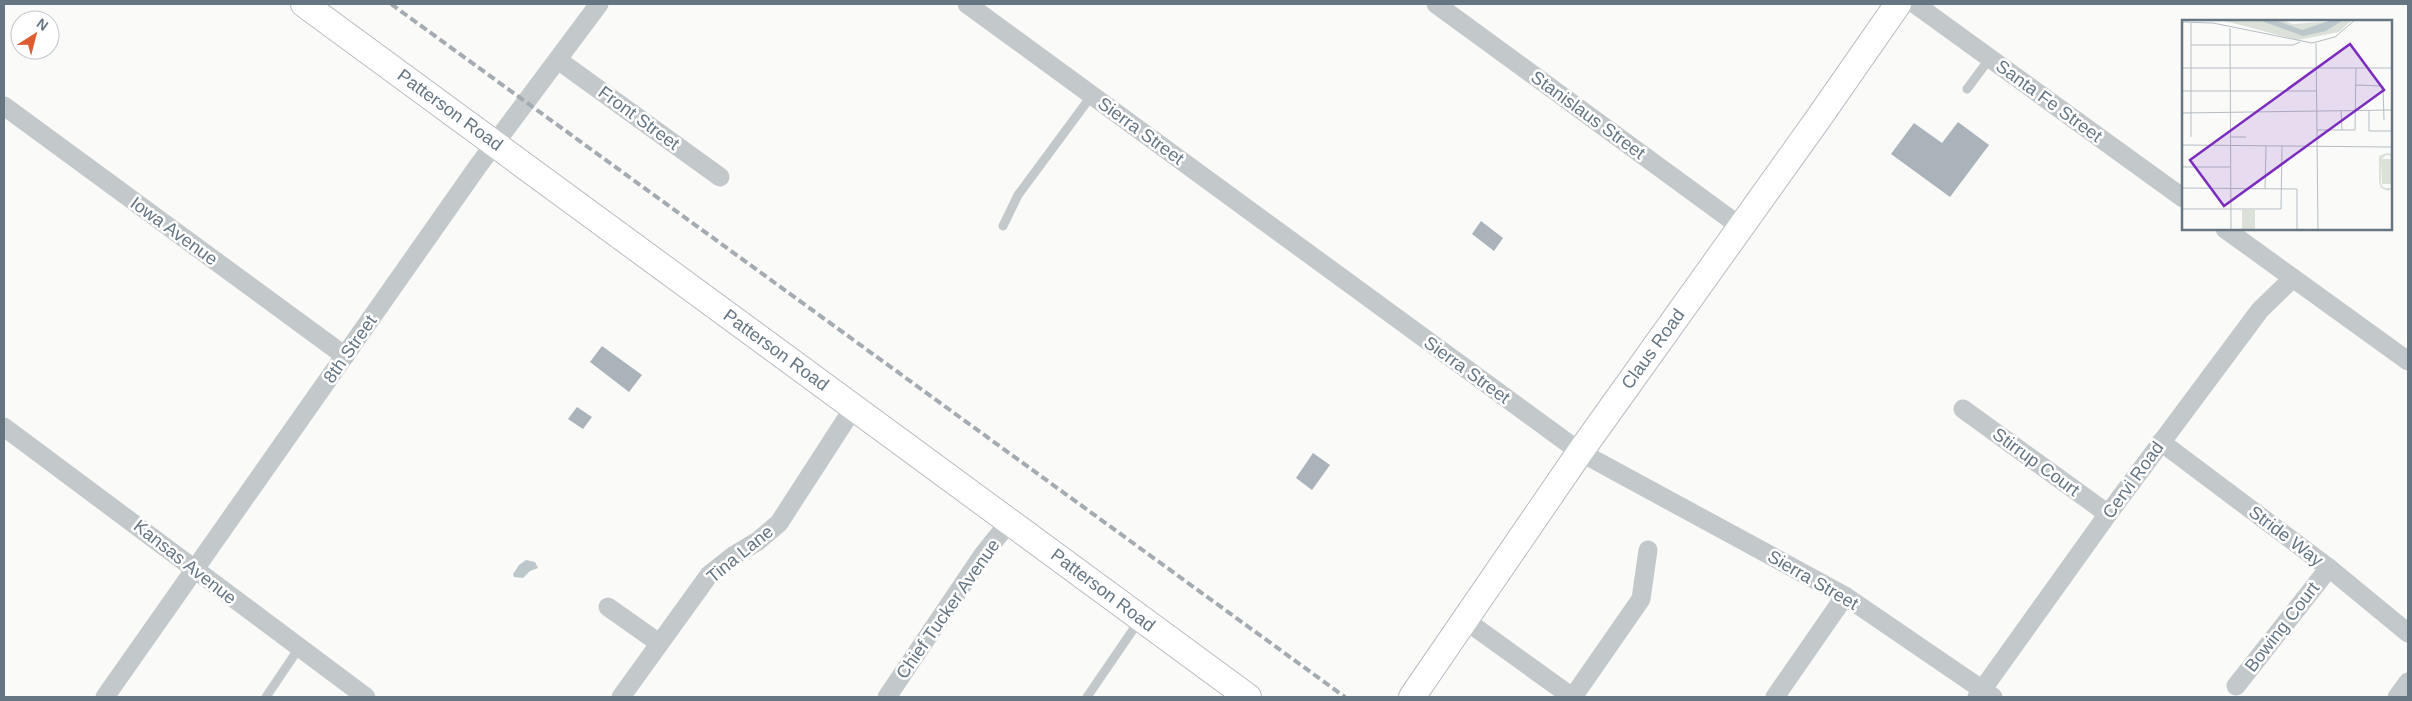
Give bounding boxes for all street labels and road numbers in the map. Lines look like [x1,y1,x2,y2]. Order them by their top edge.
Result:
street label: Santa Fe Street [1992,56,2106,146]
street label: Patterson Road [394,65,506,155]
street label: Stanislaus Street [1527,67,1649,163]
street label: Front Street [595,82,683,154]
street label: Sierra Street [1094,93,1188,169]
street label: Iowa Avenue [127,193,221,269]
street label: Patterson Road [720,305,832,395]
street label: Claus Road [1617,305,1689,393]
street label: 8th Street [319,311,381,387]
street label: Sierra Street [1420,332,1514,408]
street label: Stirrup Court [1989,424,2083,500]
street label: Cervi Road [2098,438,2168,522]
street label: Stride Way [2245,502,2327,570]
street label: Kansas Avenue [130,516,240,608]
street label: Tina Lane [703,521,777,587]
street label: Chief Tucker Avenue [892,535,1004,683]
street label: Patterson Road [1047,544,1159,636]
street label: Sierra Street [1764,546,1862,614]
street label: Bowing Court [2241,578,2323,676]

